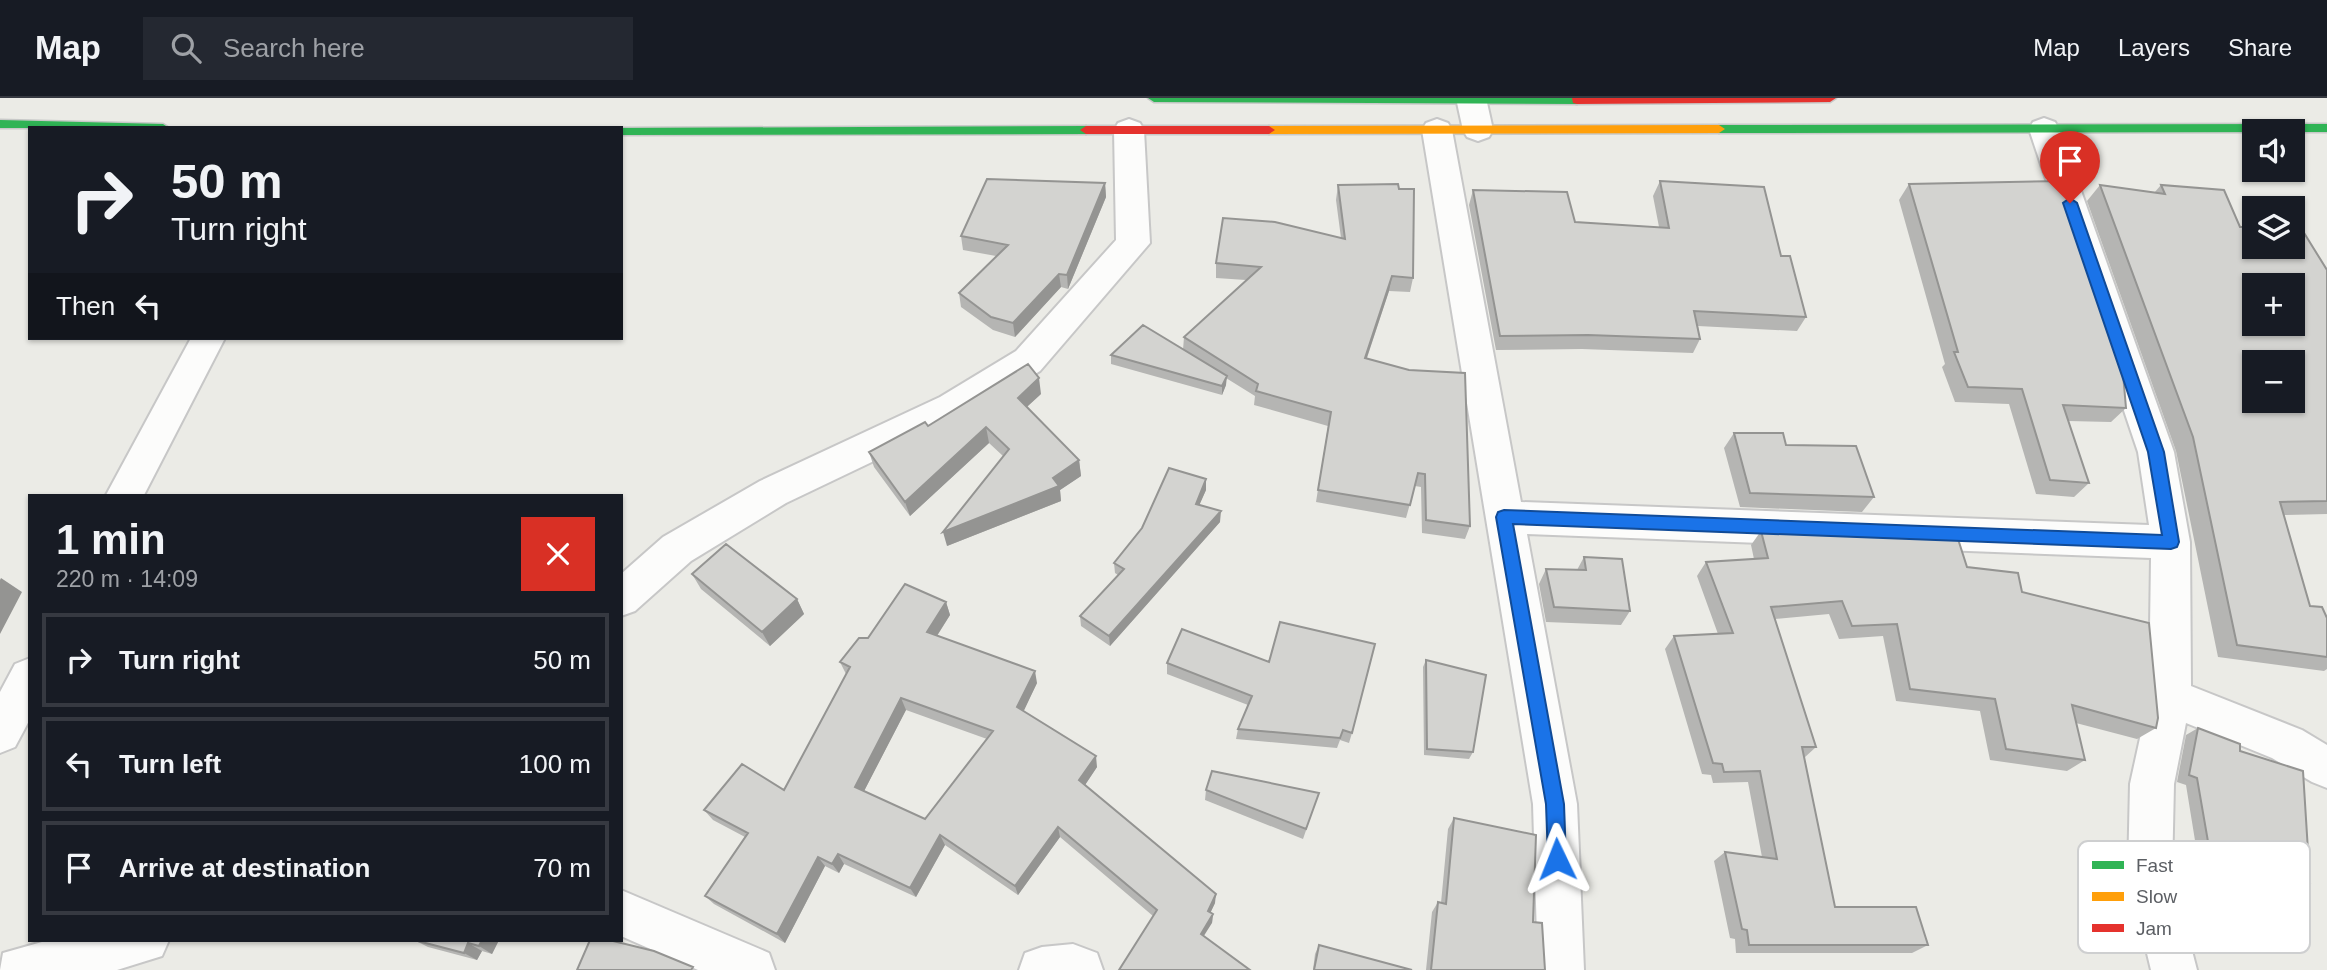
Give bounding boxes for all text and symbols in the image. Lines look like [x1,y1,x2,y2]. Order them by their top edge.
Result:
search box [143,17,633,80]
text: Map [35,29,101,66]
icon: search [167,29,205,67]
text: Search here [223,33,365,63]
text: Map [2033,34,2080,61]
text: Layers [2118,34,2190,61]
text: Share [2228,34,2292,61]
map controls [2242,119,2305,413]
button: sound [2242,119,2305,182]
pin [2040,131,2100,203]
icon: arrive [2051,142,2089,180]
icon: right [56,154,147,245]
text: 50 m [171,154,283,208]
button: layers [2242,196,2305,259]
text: Turn right [171,211,307,247]
button: + [2242,273,2305,336]
icon: left [129,287,167,325]
text: Then [56,291,115,321]
button: − [2242,350,2305,413]
text: 1 min [56,516,166,563]
button: close [521,517,595,591]
text: 220 m · 14:09 [56,566,198,592]
icon: right [60,641,98,679]
text: Turn right [119,645,240,675]
text: 50 m [533,645,591,675]
icon: left [60,745,98,783]
text: Turn left [119,749,221,779]
text: 100 m [519,749,591,779]
position arrow [1520,822,1594,896]
legend [2078,841,2310,953]
icon: arrive [60,849,98,887]
text: Arrive at destination [119,853,370,883]
text: 70 m [533,853,591,883]
text: Fast [2136,855,2174,876]
text: Slow [2136,886,2177,907]
text: Jam [2136,918,2172,939]

